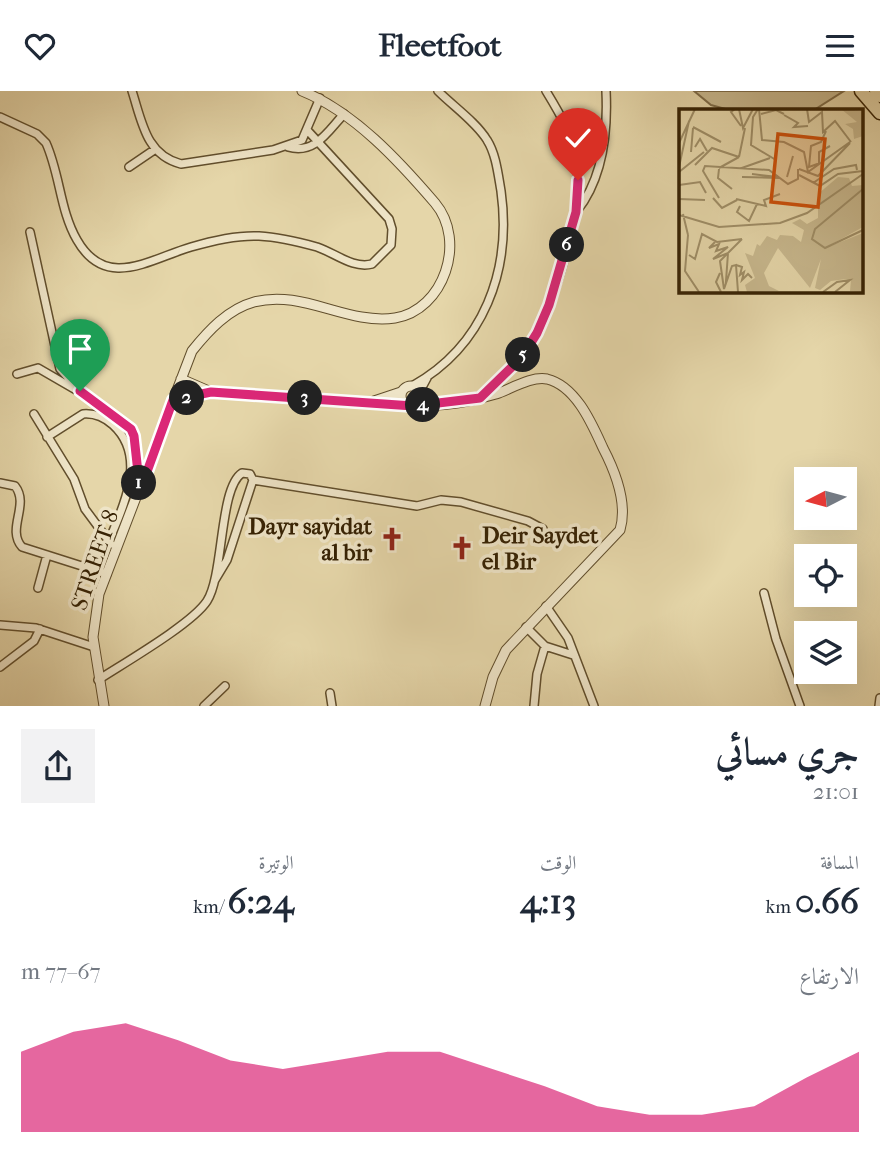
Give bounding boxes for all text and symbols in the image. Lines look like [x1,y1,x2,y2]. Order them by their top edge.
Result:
icon: heart [21,27,59,65]
text: Fleetfoot [379,27,501,64]
icon: menu [821,27,859,65]
pin [548,108,608,180]
inset map [679,109,862,292]
icon: check [559,119,597,157]
pin: 6 [550,227,584,263]
text: 6 [561,233,572,255]
pin [50,319,110,391]
icon: arrive [61,330,99,368]
pin: 5 [505,337,540,373]
text: 5 [518,343,527,365]
pin: 2 [170,381,204,415]
pin: 3 [288,381,322,415]
text: 2 [182,386,191,408]
text: 3 [301,386,308,408]
pin: 4 [406,387,440,423]
text: 4 [417,393,428,415]
pin: 1 [122,465,156,501]
north arrow [794,467,858,530]
map controls [794,467,857,684]
text: 1 [135,471,142,493]
street label: STREET 8 [65,506,125,614]
place label: Dayr sayidat al bir [248,513,373,566]
place label: Deir Saydet el Bir [482,522,599,575]
church icon: Dayr sayidat al bir [378,525,406,553]
church icon: Deir Saydet el Bir [448,534,476,562]
button: locate [794,544,857,607]
button: layers [794,621,857,684]
button: share [21,729,95,803]
text: جري مسائي [715,729,859,774]
text: 21:01 [813,778,859,805]
text: الوتيرة [259,852,294,874]
text: الوقت [540,852,576,874]
text: المسافة [820,852,859,874]
text: 6:24 [228,881,294,922]
text: 4:13 [520,881,576,922]
text: 0.66 [795,881,859,922]
text: /km [193,896,228,918]
text: km [765,896,795,918]
text: 67–77 m [21,958,101,985]
text: الارتفاع [799,963,859,990]

